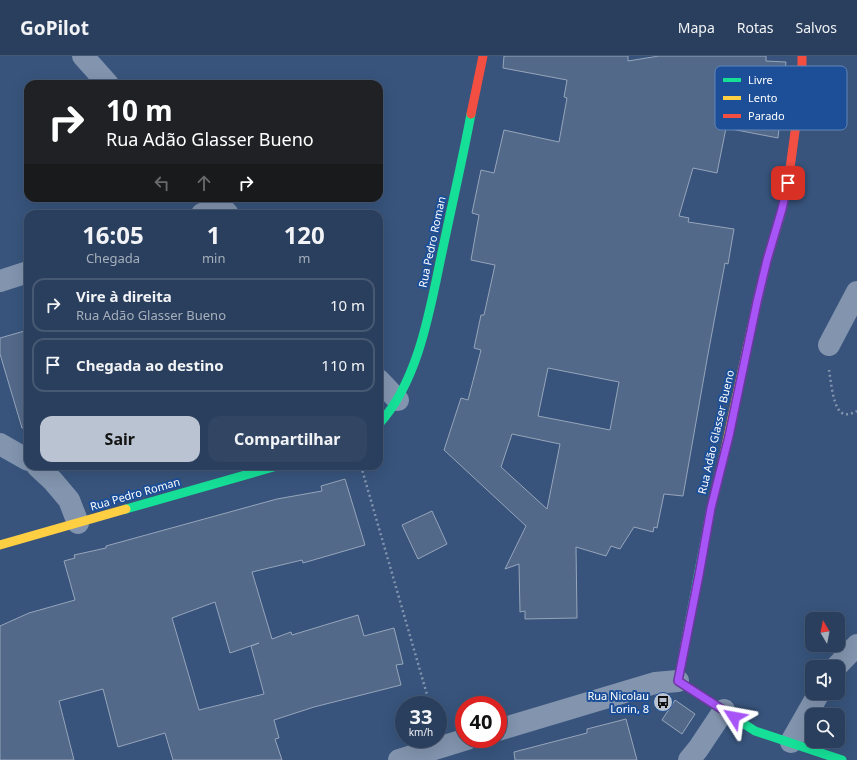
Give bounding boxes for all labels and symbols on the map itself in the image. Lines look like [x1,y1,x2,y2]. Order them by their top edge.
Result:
legend [715,66,847,130]
text: Livre [748,72,773,87]
text: Lento [748,90,778,105]
text: Parado [748,108,785,123]
pin [771,166,805,200]
street label: Rua Pedro Roman [415,195,449,289]
street label: Rua Adão Glasser Bueno [694,368,737,495]
street label: Rua Pedro Roman [88,474,182,514]
north arrow [805,612,845,652]
place label: Rua Nicolau Lorin, 8 [587,688,649,716]
bus stop icon: Rua Nicolau Lorin, 8 [652,691,674,713]
speed limit sign: 40 [455,696,507,748]
position arrow [713,696,755,738]

